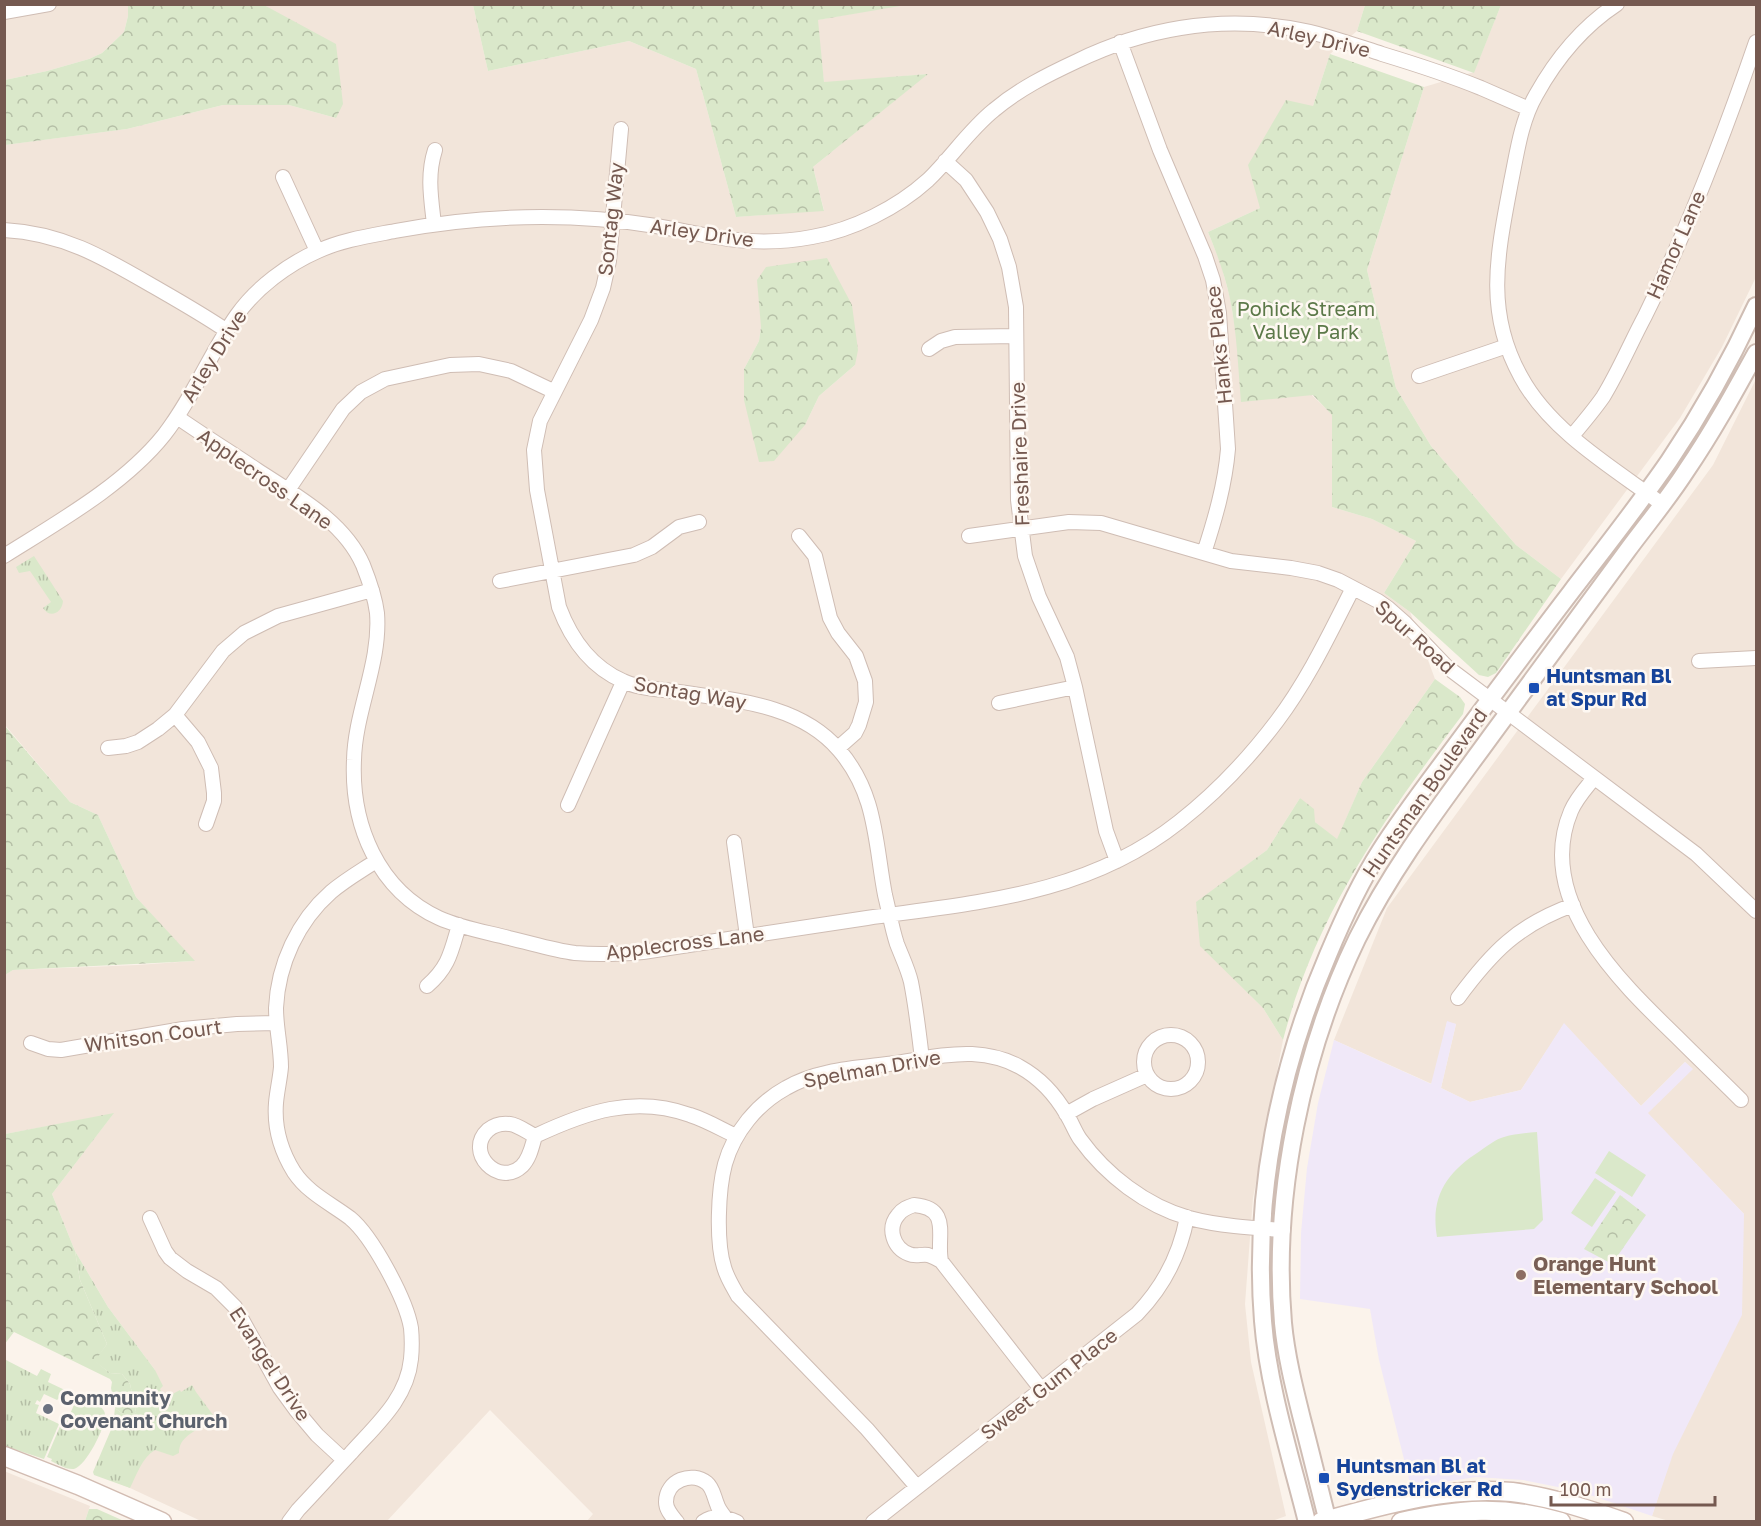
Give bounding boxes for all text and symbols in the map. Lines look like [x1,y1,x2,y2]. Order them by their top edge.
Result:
street label: Arley Drive [1266,15,1373,61]
street label: Sontag Way [592,161,628,277]
street label: Hamor Lane [1641,187,1710,302]
street label: Arley Drive [649,213,755,251]
street label: Hanks Place [1200,285,1236,406]
park label: Pohick Stream Valley Park [1237,296,1375,343]
street label: Arley Drive [175,305,251,406]
street label: Freshaire Drive [1004,381,1034,527]
street label: Applecross Lane [193,423,338,534]
street label: Spur Road [1371,594,1460,678]
place label: Huntsman Bl at Spur Rd [1546,663,1672,710]
street label: Sontag Way [632,670,748,714]
marker: Huntsman Bl at Spur Rd [1527,681,1541,695]
street label: Huntsman Boulevard [1357,703,1492,882]
street label: Applecross Lane [604,920,765,964]
street label: Whitson Court [83,1013,223,1057]
street label: Spelman Drive [801,1044,942,1092]
place label: Orange Hunt Elementary School [1533,1251,1718,1298]
marker: Orange Hunt Elementary School [1514,1268,1528,1282]
street label: Evangel Drive [225,1302,317,1425]
street label: Sweet Gum Place [975,1322,1122,1444]
place label: Community Covenant Church [60,1385,227,1432]
marker: Community Covenant Church [41,1402,55,1416]
place label: Huntsman Bl at Sydenstricker Rd [1336,1453,1503,1500]
scale bar [1551,1469,1714,1507]
marker: Huntsman Bl at Sydenstricker Rd [1317,1471,1331,1485]
text: 100 m [1560,1478,1611,1500]

